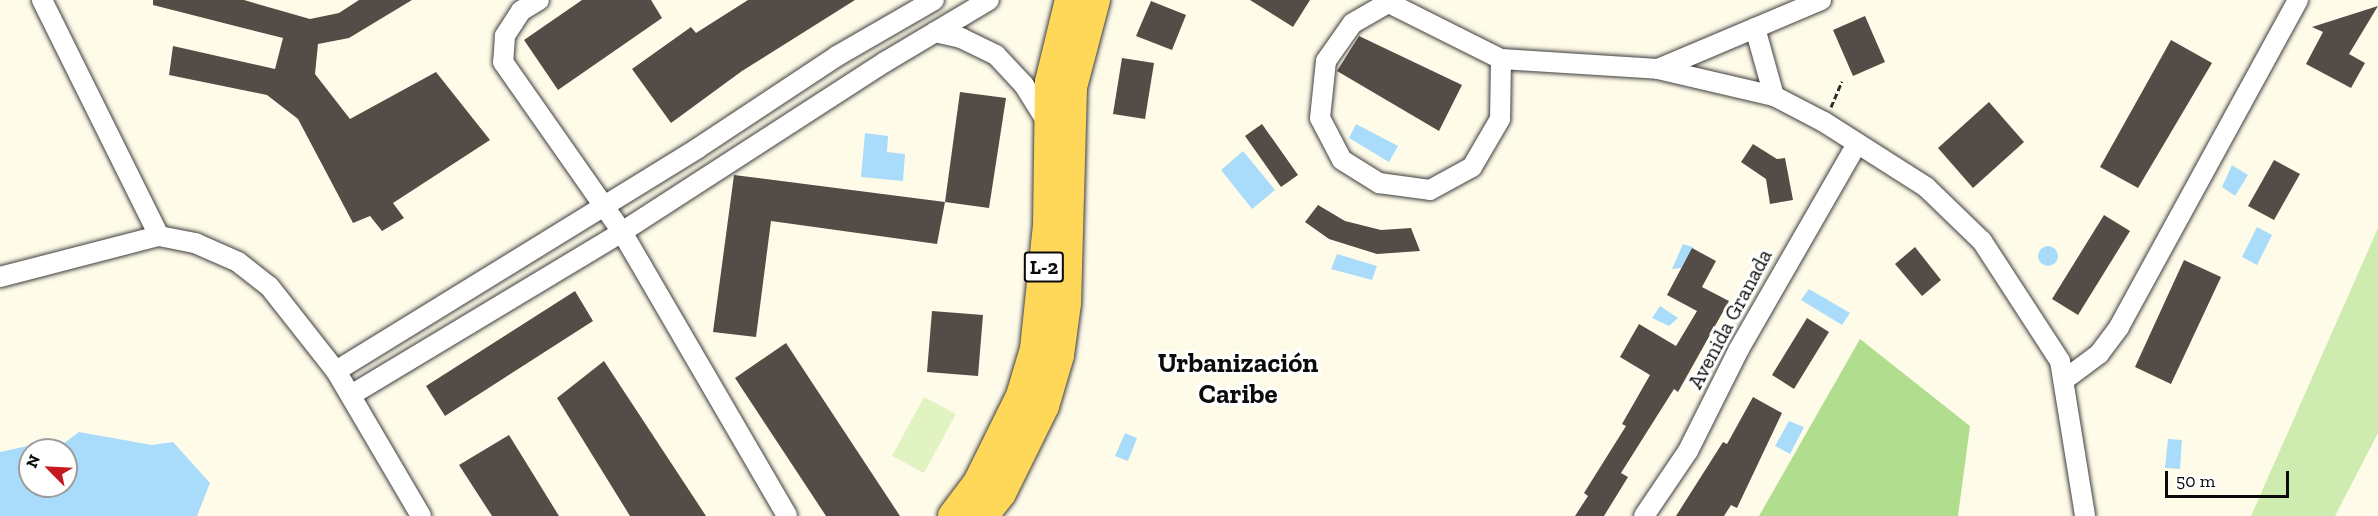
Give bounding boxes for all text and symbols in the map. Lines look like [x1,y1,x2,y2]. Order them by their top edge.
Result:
street label: Avenida Granada [1683,245,1777,393]
road number: L-2 [1023,250,1065,284]
district label: Urbanización Caribe [1158,347,1318,410]
north arrow [18,438,78,498]
text: N [22,452,44,471]
scale bar [2168,459,2292,497]
text: 50 m [2176,470,2215,492]

